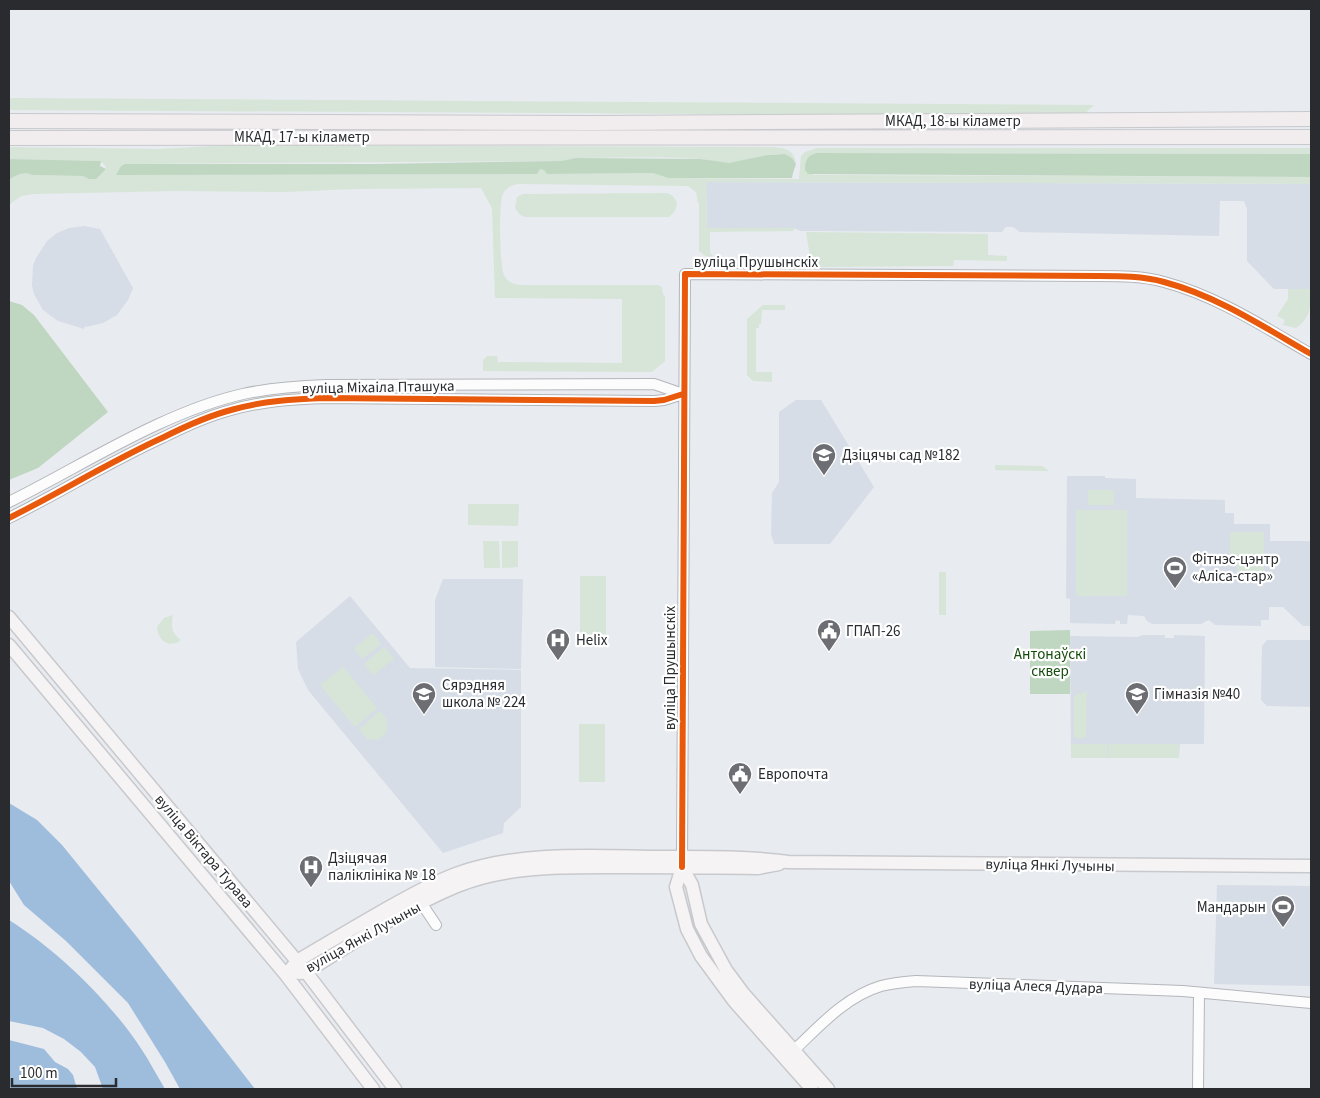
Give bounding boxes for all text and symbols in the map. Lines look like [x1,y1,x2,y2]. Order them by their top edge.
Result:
street label: МКАД, 18-ы кіламетр [885,111,1021,132]
street label: МКАД, 17-ы кіламетр [234,127,370,148]
street label: вуліца Прушынскіх [694,252,819,273]
street label: вуліца Міхаіла Пташука [301,376,455,399]
school or university icon: Дзіцячы сад №182 [811,442,837,476]
place label: Дзіцячы сад №182 [842,445,960,466]
place label: Фітнэс-цэнтр «Аліса-стар» [1192,549,1279,587]
sports icon: Фітнэс-цэнтр «Аліса-стар» [1162,555,1188,589]
street label: вуліца Прушынскіх [660,605,681,730]
public building icon: ГПАП-26 [816,618,842,652]
place label: ГПАП-26 [846,621,901,642]
hospital icon: Helix [545,627,571,661]
place label: Helix [576,630,608,651]
park label: Антонаўскі сквер [1014,644,1086,682]
place label: Сярэдняя школа № 224 [442,675,526,713]
school or university icon: Сярэдняя школа № 224 [411,681,437,715]
school or university icon: Гімназія №40 [1124,681,1150,715]
place label: Гімназія №40 [1154,684,1240,705]
public building icon: Европочта [727,761,753,795]
place label: Европочта [758,764,828,785]
street label: вуліца Віктара Турава [150,790,258,913]
place label: Дзіцячая паліклініка № 18 [328,848,436,886]
hospital icon: Дзіцячая паліклініка № 18 [298,854,324,888]
street label: вуліца Янкі Лучыны [985,854,1115,877]
sports icon: Мандарын [1270,894,1296,928]
street label: вуліца Янкі Лучыны [302,897,425,978]
place label: Мандарын [1197,897,1266,918]
street label: вуліца Алеся Дудара [969,974,1103,999]
scale bar [12,1056,116,1088]
text: 100 m [20,1063,58,1084]

